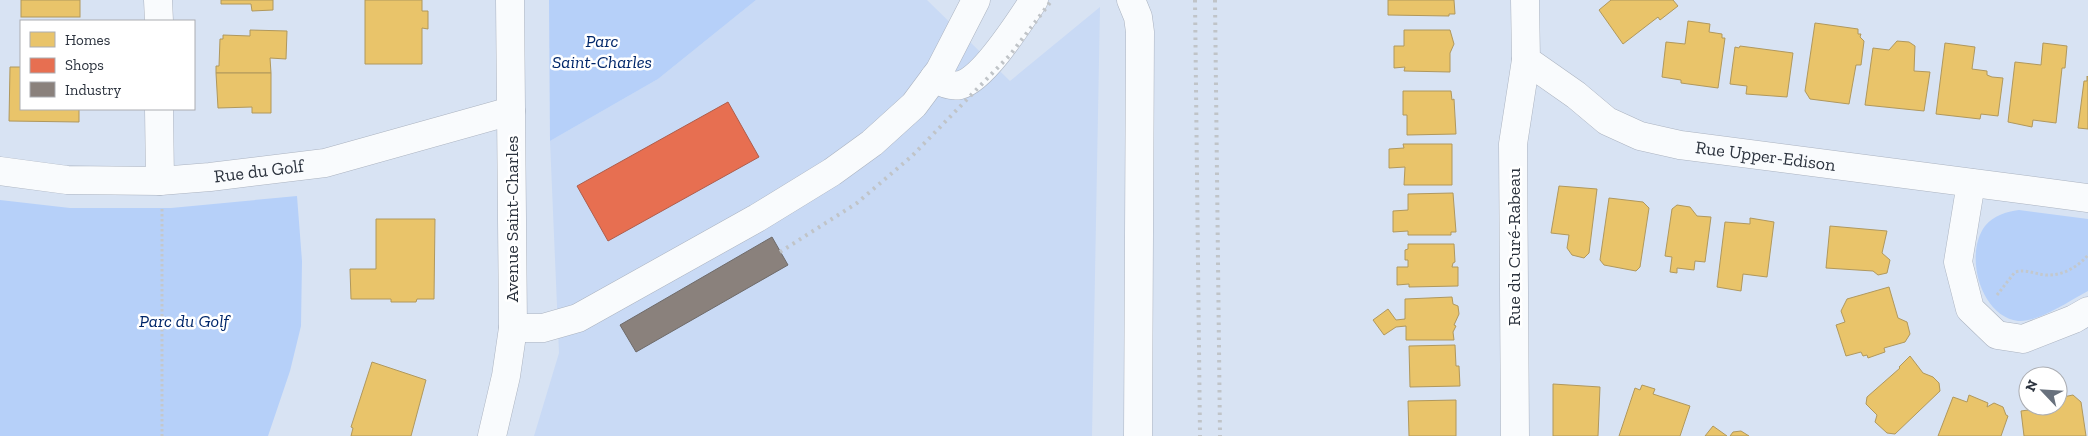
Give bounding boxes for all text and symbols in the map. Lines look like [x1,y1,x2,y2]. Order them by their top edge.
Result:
legend [20,20,195,110]
park label: Parc Saint-Charles [552,30,652,73]
text: Homes [65,31,110,49]
text: Shops [65,56,104,74]
text: Industry [65,81,122,99]
street label: Avenue Saint-Charles [501,136,523,302]
street label: Rue Upper-Edison [1694,136,1838,176]
street label: Rue du Golf [213,155,306,187]
street label: Rue du Curé-Rabeau [1503,168,1525,326]
park label: Parc du Golf [139,310,232,332]
north arrow [2018,366,2068,416]
text: N [2022,377,2042,394]

